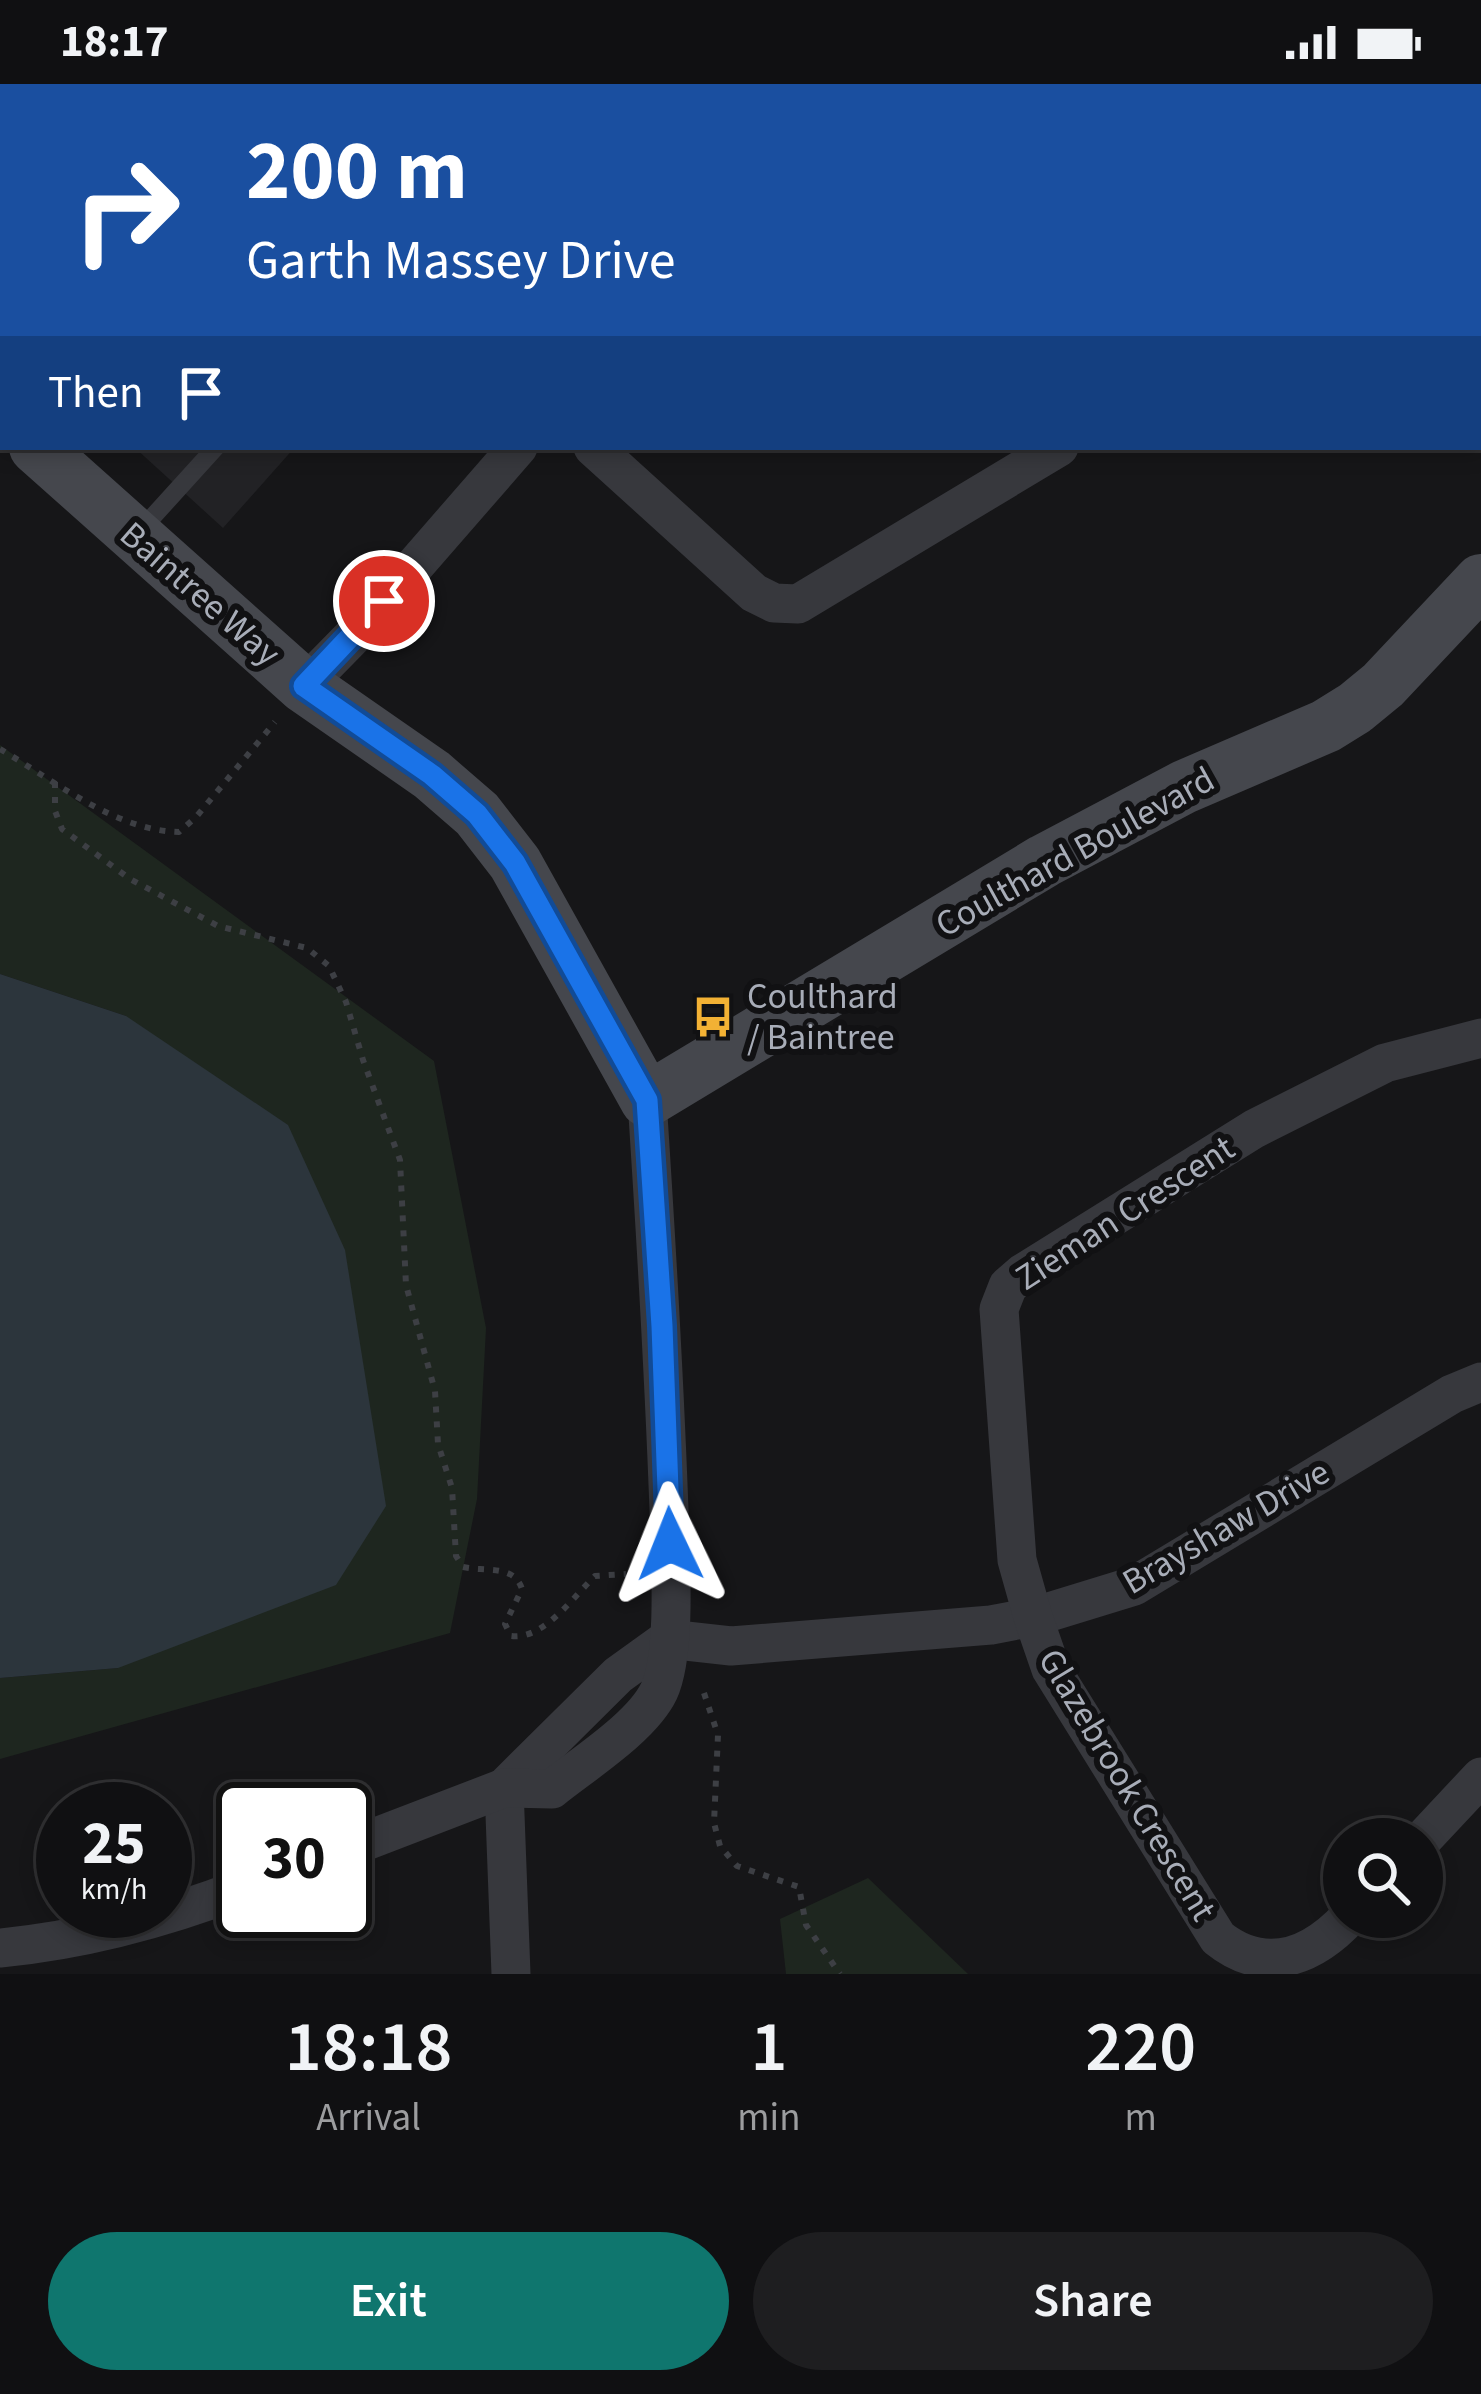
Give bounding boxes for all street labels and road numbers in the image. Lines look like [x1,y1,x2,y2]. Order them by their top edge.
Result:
street label: Baintree Way [109,510,291,678]
street label: Coulthard Boulevard [926,754,1224,950]
street label: Zieman Crescent [1005,1123,1245,1303]
street label: Brayshaw Drive [1113,1447,1339,1607]
street label: Glazebrook Crescent [1025,1639,1229,1931]

